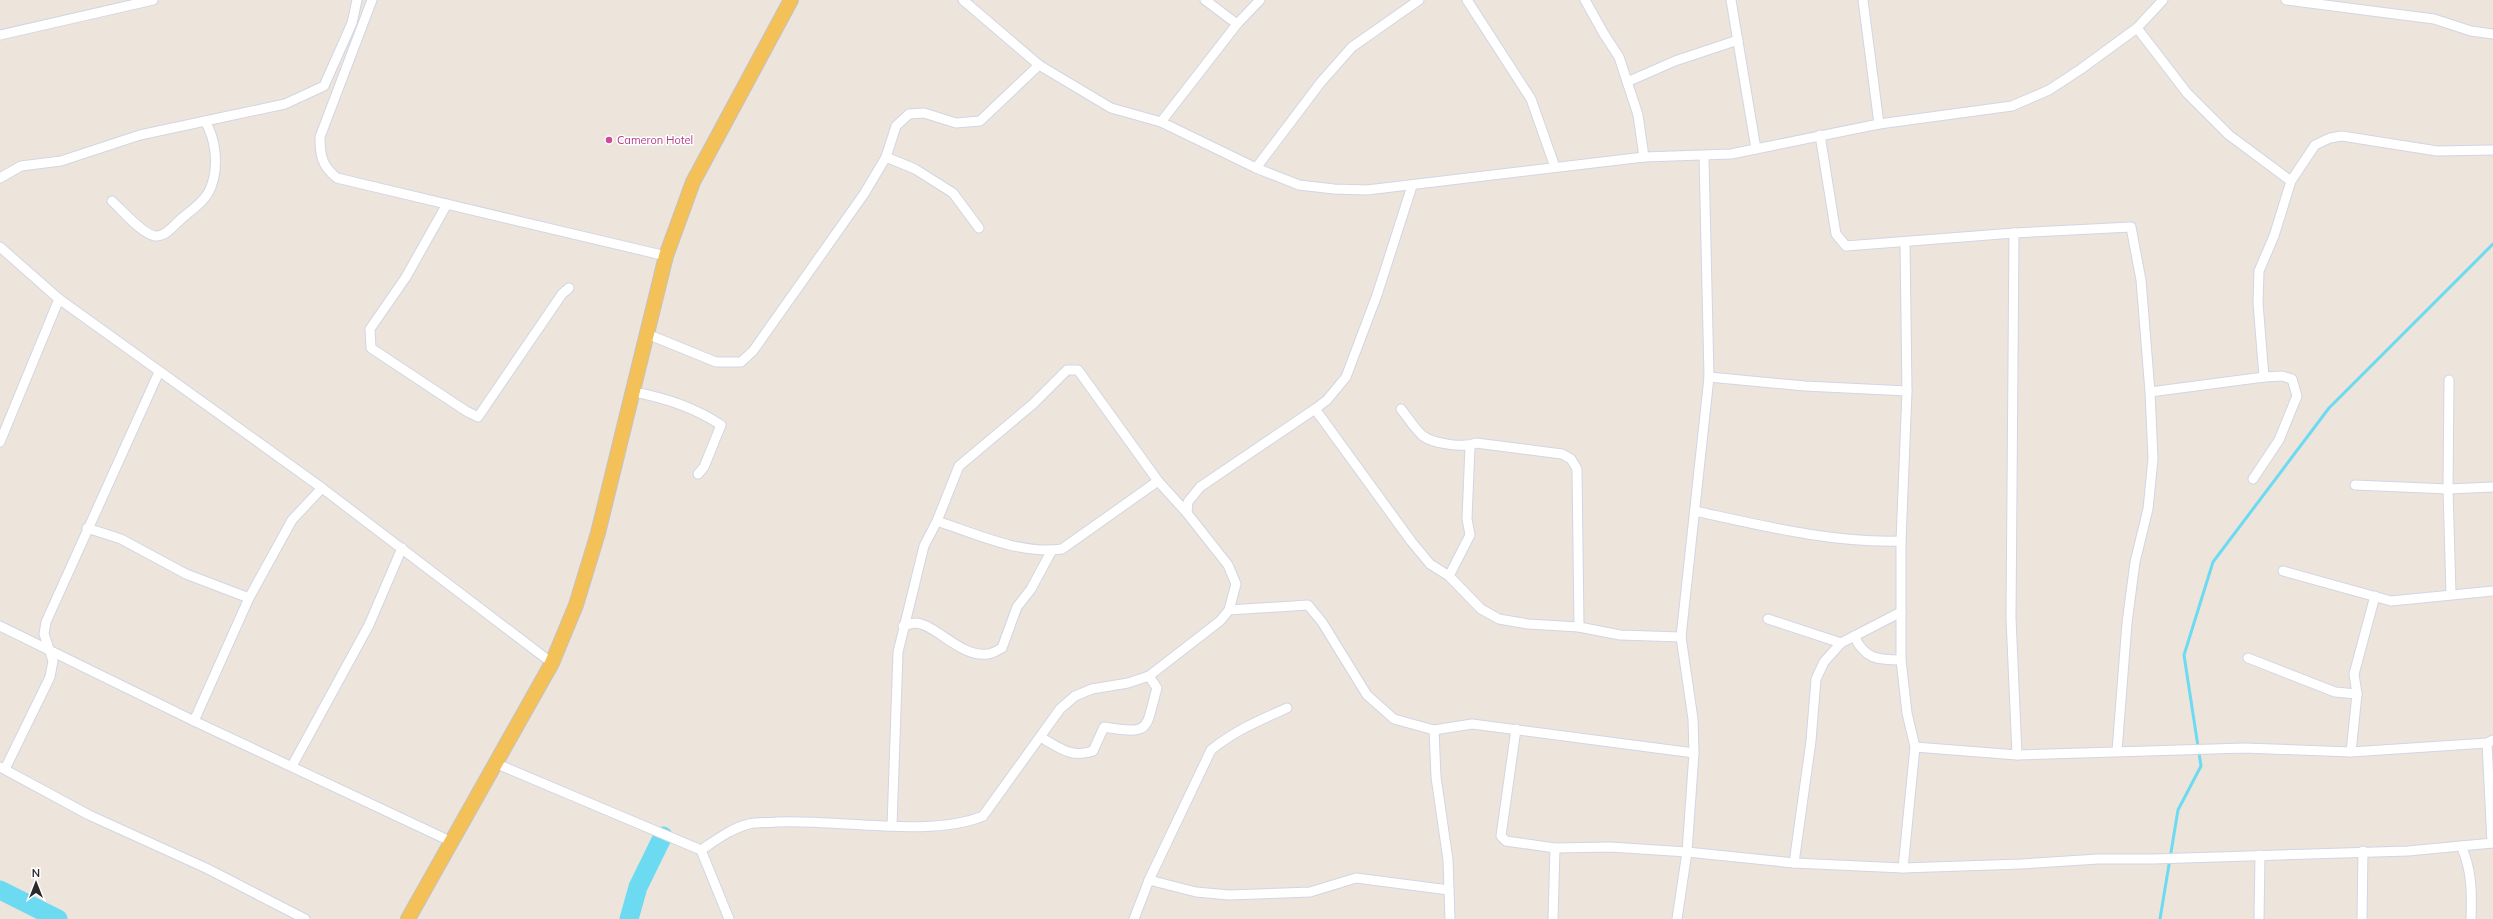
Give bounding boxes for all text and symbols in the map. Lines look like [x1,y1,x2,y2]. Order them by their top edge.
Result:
place label: Cameron Hotel [617,133,693,147]
marker: Cameron Hotel [604,135,614,145]
north arrow [16,863,56,903]
text: N [32,866,40,880]

